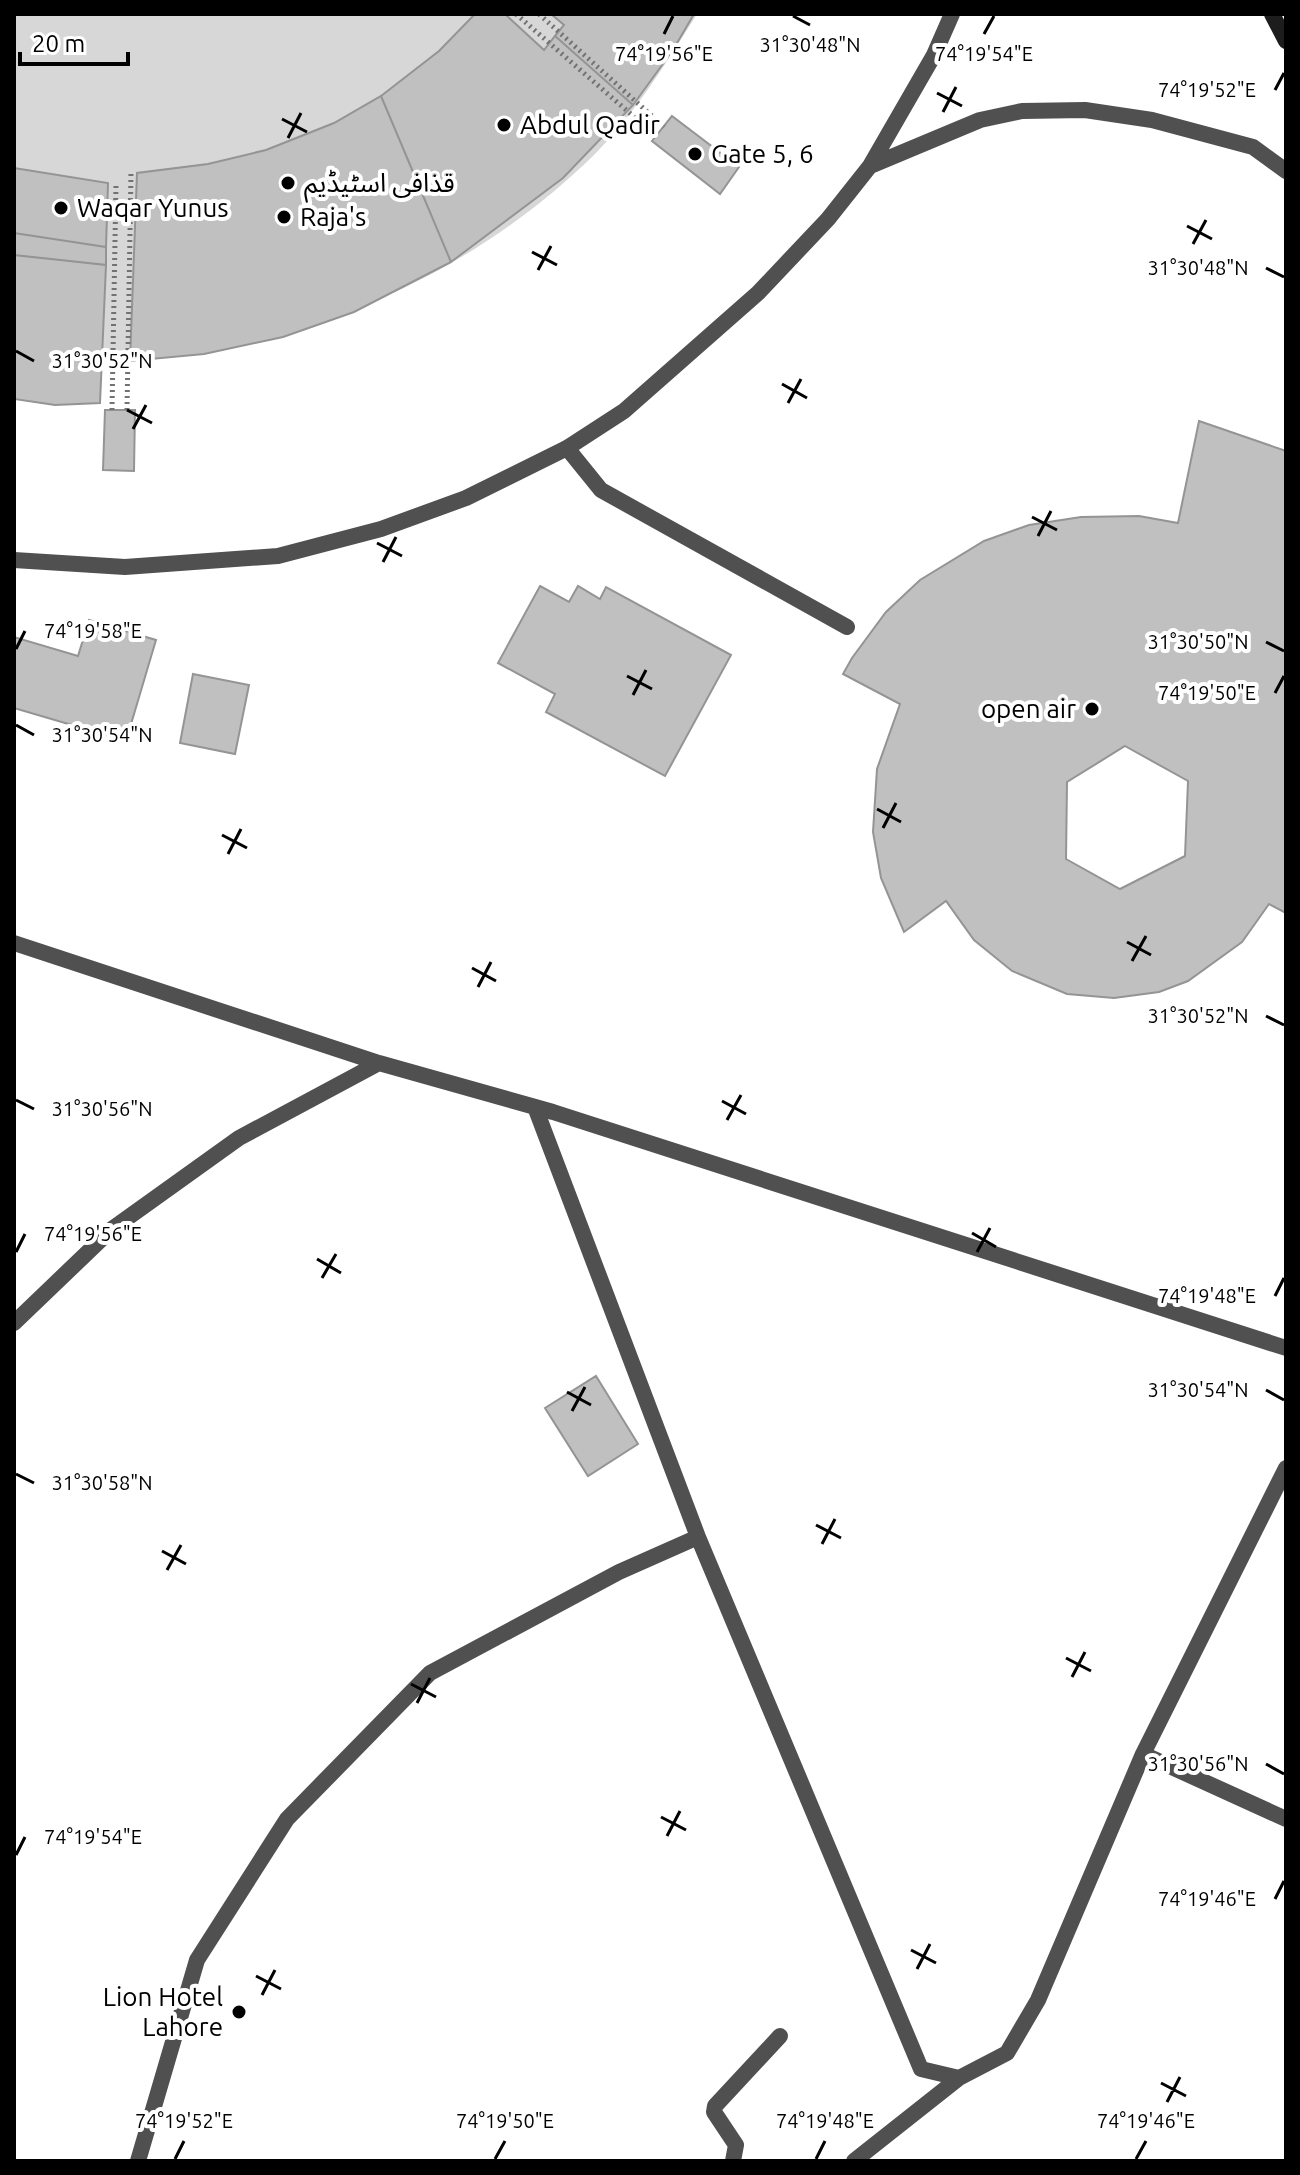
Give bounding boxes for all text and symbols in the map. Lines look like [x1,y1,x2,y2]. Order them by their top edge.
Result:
scale bar [20,16,128,66]
text: 20 m [32,30,85,57]
text: 31°30'48"N [759,33,861,56]
text: 74°19'56"E [615,42,713,65]
text: 74°19'54"E [935,42,1033,65]
text: 74°19'52"E [1158,78,1256,101]
place label: Abdul Qadir [520,110,660,139]
marker: Abdul Qadir [495,116,513,134]
place label: Gate 5, 6 [711,139,814,168]
marker: Gate 5, 6 [686,145,704,163]
place label: قذافی اسٹیڈیم [304,168,455,203]
marker: قذافی اسٹیڈیم [279,174,297,192]
place label: Waqar Yunus [77,193,229,222]
marker: Waqar Yunus [52,199,70,217]
place label: Raja's [300,202,366,231]
marker: Raja's [275,208,293,226]
text: 31°30'48"N [1147,256,1249,279]
text: 31°30'52"N [51,349,153,372]
text: 74°19'58"E [44,619,142,642]
text: 31°30'50"N [1147,630,1249,653]
text: 74°19'50"E [1158,681,1256,704]
place label: open air [981,694,1076,723]
marker: open air [1083,700,1101,718]
text: 31°30'54"N [51,723,153,746]
text: 31°30'52"N [1147,1004,1249,1027]
text: 31°30'56"N [51,1097,153,1120]
text: 74°19'56"E [44,1222,142,1245]
text: 74°19'48"E [1158,1284,1256,1307]
text: 31°30'54"N [1147,1378,1249,1401]
text: 31°30'58"N [51,1471,153,1494]
text: 31°30'56"N [1147,1752,1249,1775]
text: 74°19'54"E [44,1825,142,1848]
text: 74°19'46"E [1158,1887,1256,1910]
place label: Lion Hotel Lahore [103,1982,223,2041]
marker: Lion Hotel Lahore [230,2003,248,2021]
text: 74°19'52"E [135,2109,233,2132]
text: 74°19'50"E [456,2109,554,2132]
text: 74°19'48"E [776,2109,874,2132]
text: 74°19'46"E [1097,2109,1195,2132]

